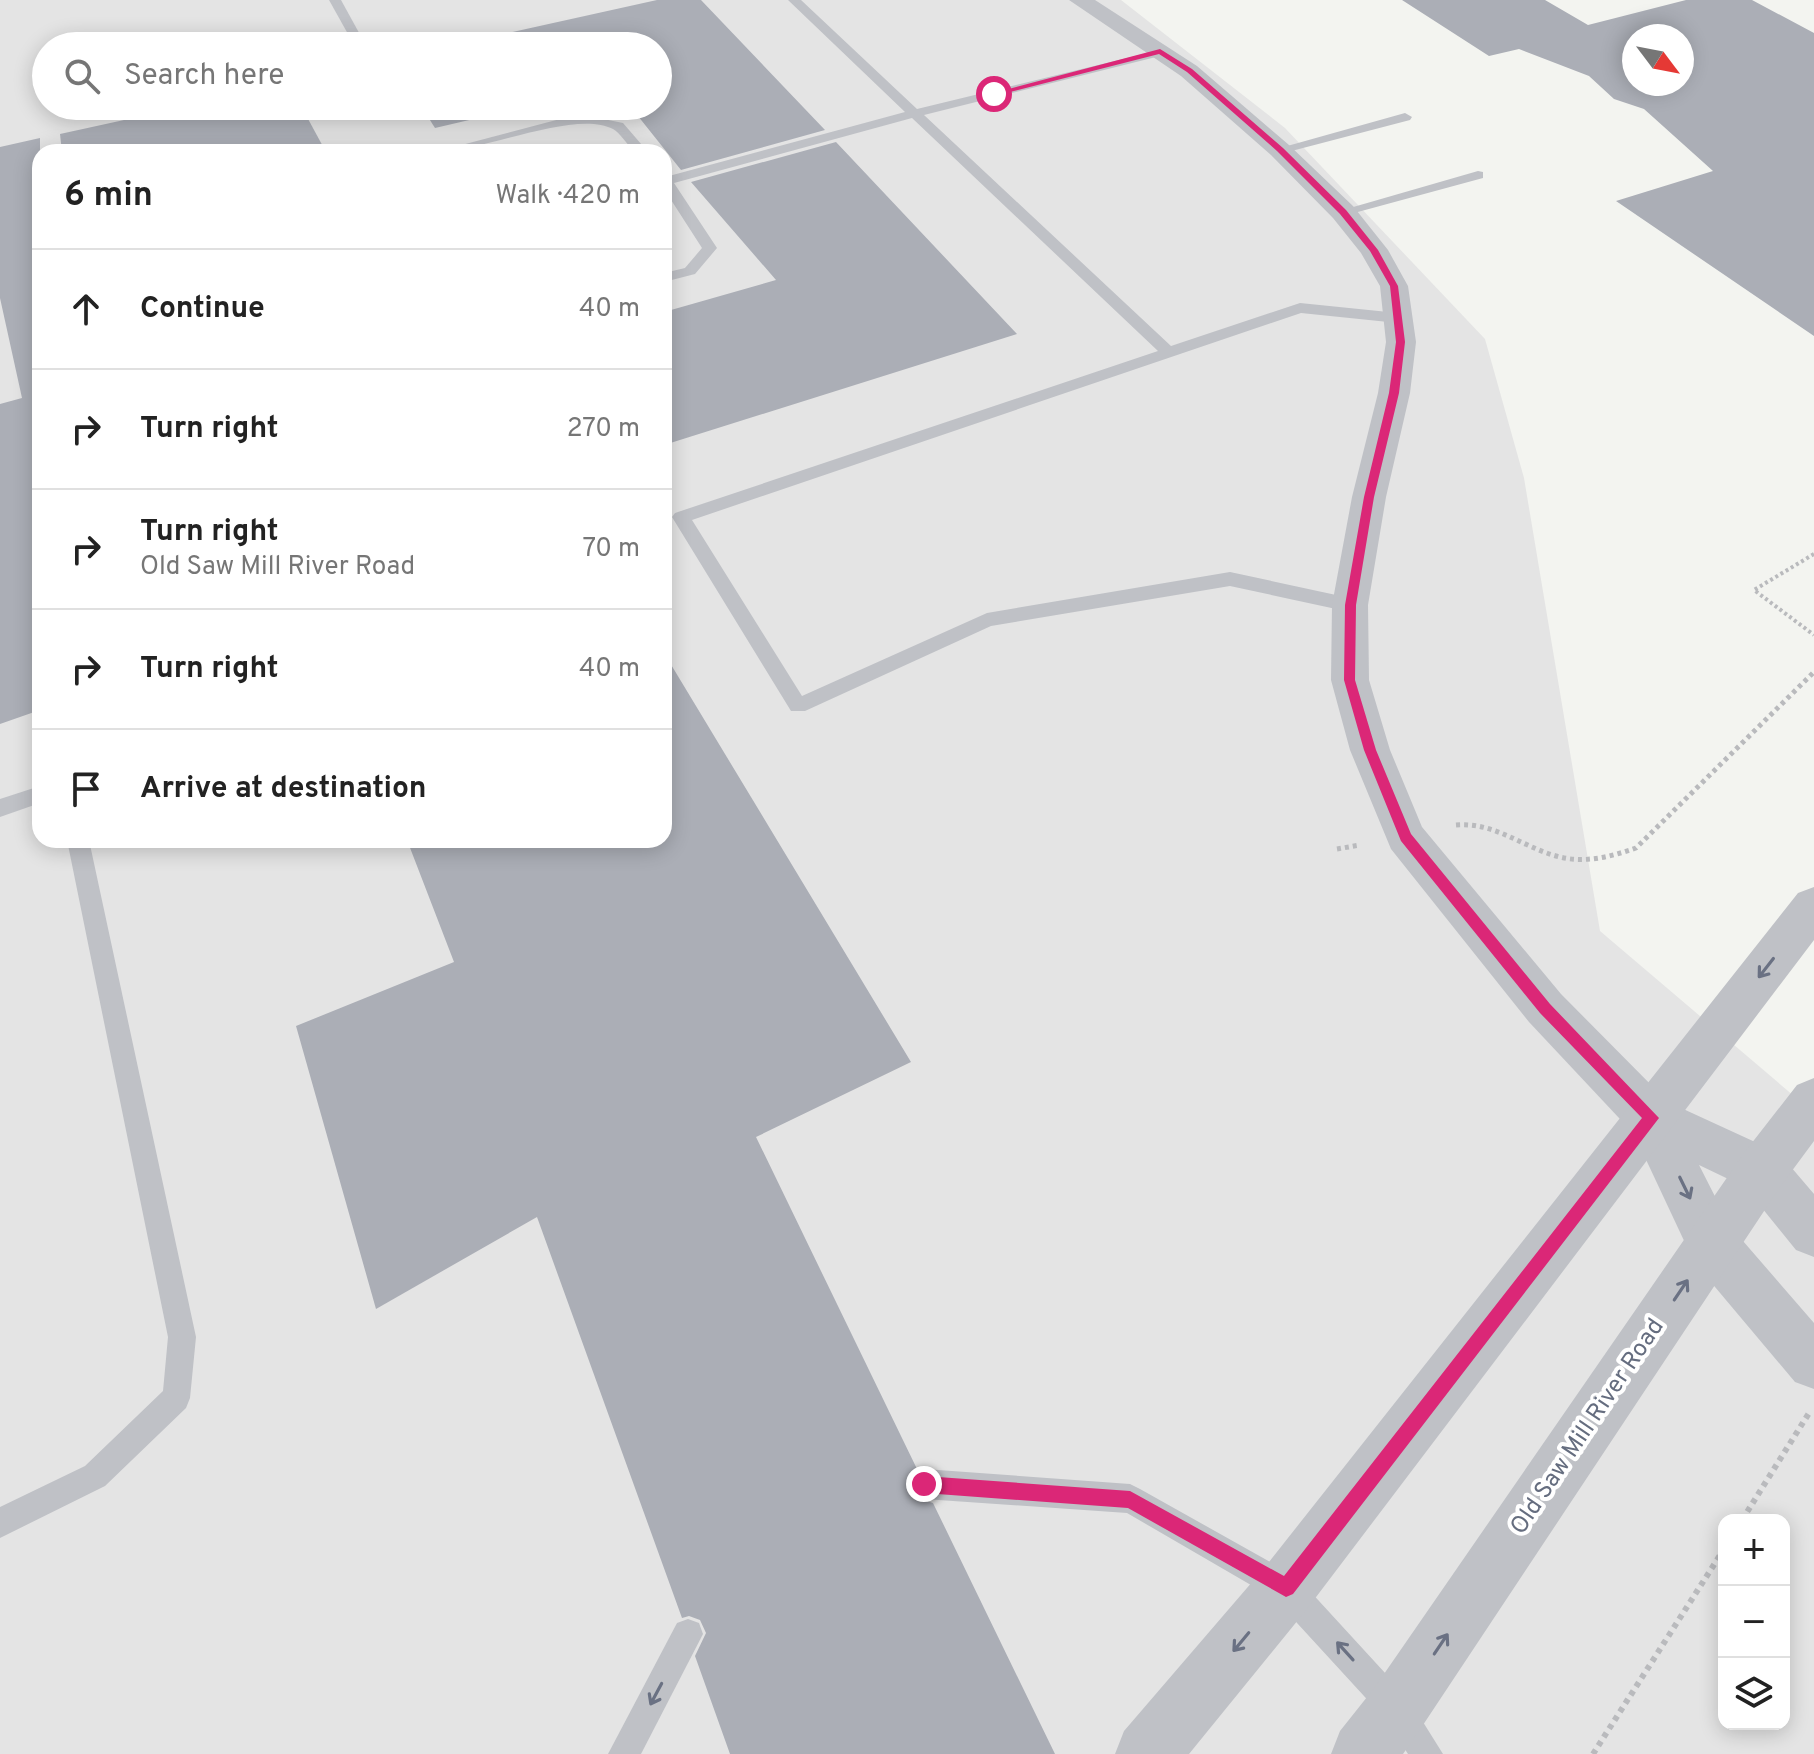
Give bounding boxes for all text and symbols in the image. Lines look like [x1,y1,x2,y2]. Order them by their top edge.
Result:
north arrow [1622,24,1694,96]
search box [32,32,672,120]
icon: search [60,54,104,98]
text: Search here [124,58,284,95]
route start [976,76,1012,112]
text: 6 min [64,175,153,218]
text: Walk · 420 m [495,180,640,213]
icon: ahead [64,287,108,331]
text: Continue [140,291,265,328]
text: 40 m [579,293,640,326]
icon: right [64,407,108,451]
text: Turn right [140,411,278,448]
text: 270 m [567,413,640,446]
text: Turn right [140,514,278,551]
icon: right [64,527,108,571]
text: 70 m [582,533,640,566]
text: Old Saw Mill River Road [140,551,415,584]
icon: right [64,647,108,691]
text: Turn right [140,651,278,688]
text: 40 m [579,653,640,686]
icon: arrive [64,767,108,811]
text: Arrive at destination [140,771,426,808]
one-way arrow [1758,957,1775,978]
one-way arrow [1678,1176,1693,1200]
one-way arrow [1673,1279,1689,1301]
street label: Old Saw Mill River Road [1505,1313,1671,1541]
route end [906,1466,942,1502]
map controls [1718,1514,1790,1730]
button: + [1718,1514,1790,1586]
button: − [1718,1586,1790,1658]
one-way arrow [1232,1631,1250,1652]
one-way arrow [1433,1634,1449,1656]
one-way arrow [1336,1642,1354,1662]
button: layers [1718,1658,1790,1730]
one-way arrow [648,1682,664,1705]

